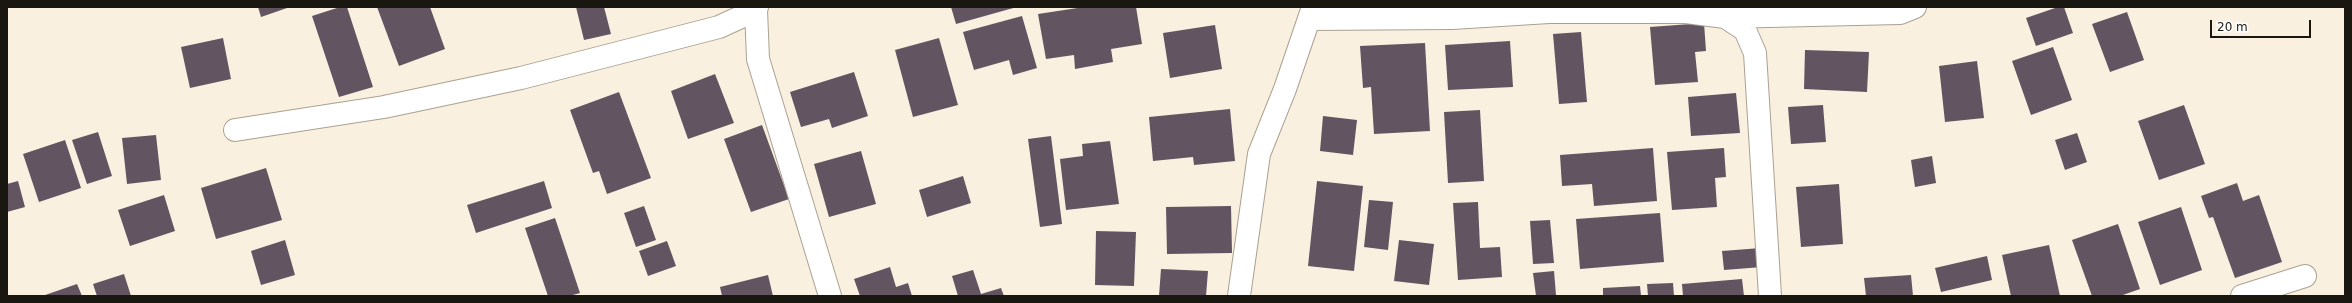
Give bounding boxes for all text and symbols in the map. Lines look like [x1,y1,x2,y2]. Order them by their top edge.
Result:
scale bar [2212,12,2313,38]
text: 20 m [2217,20,2248,34]

